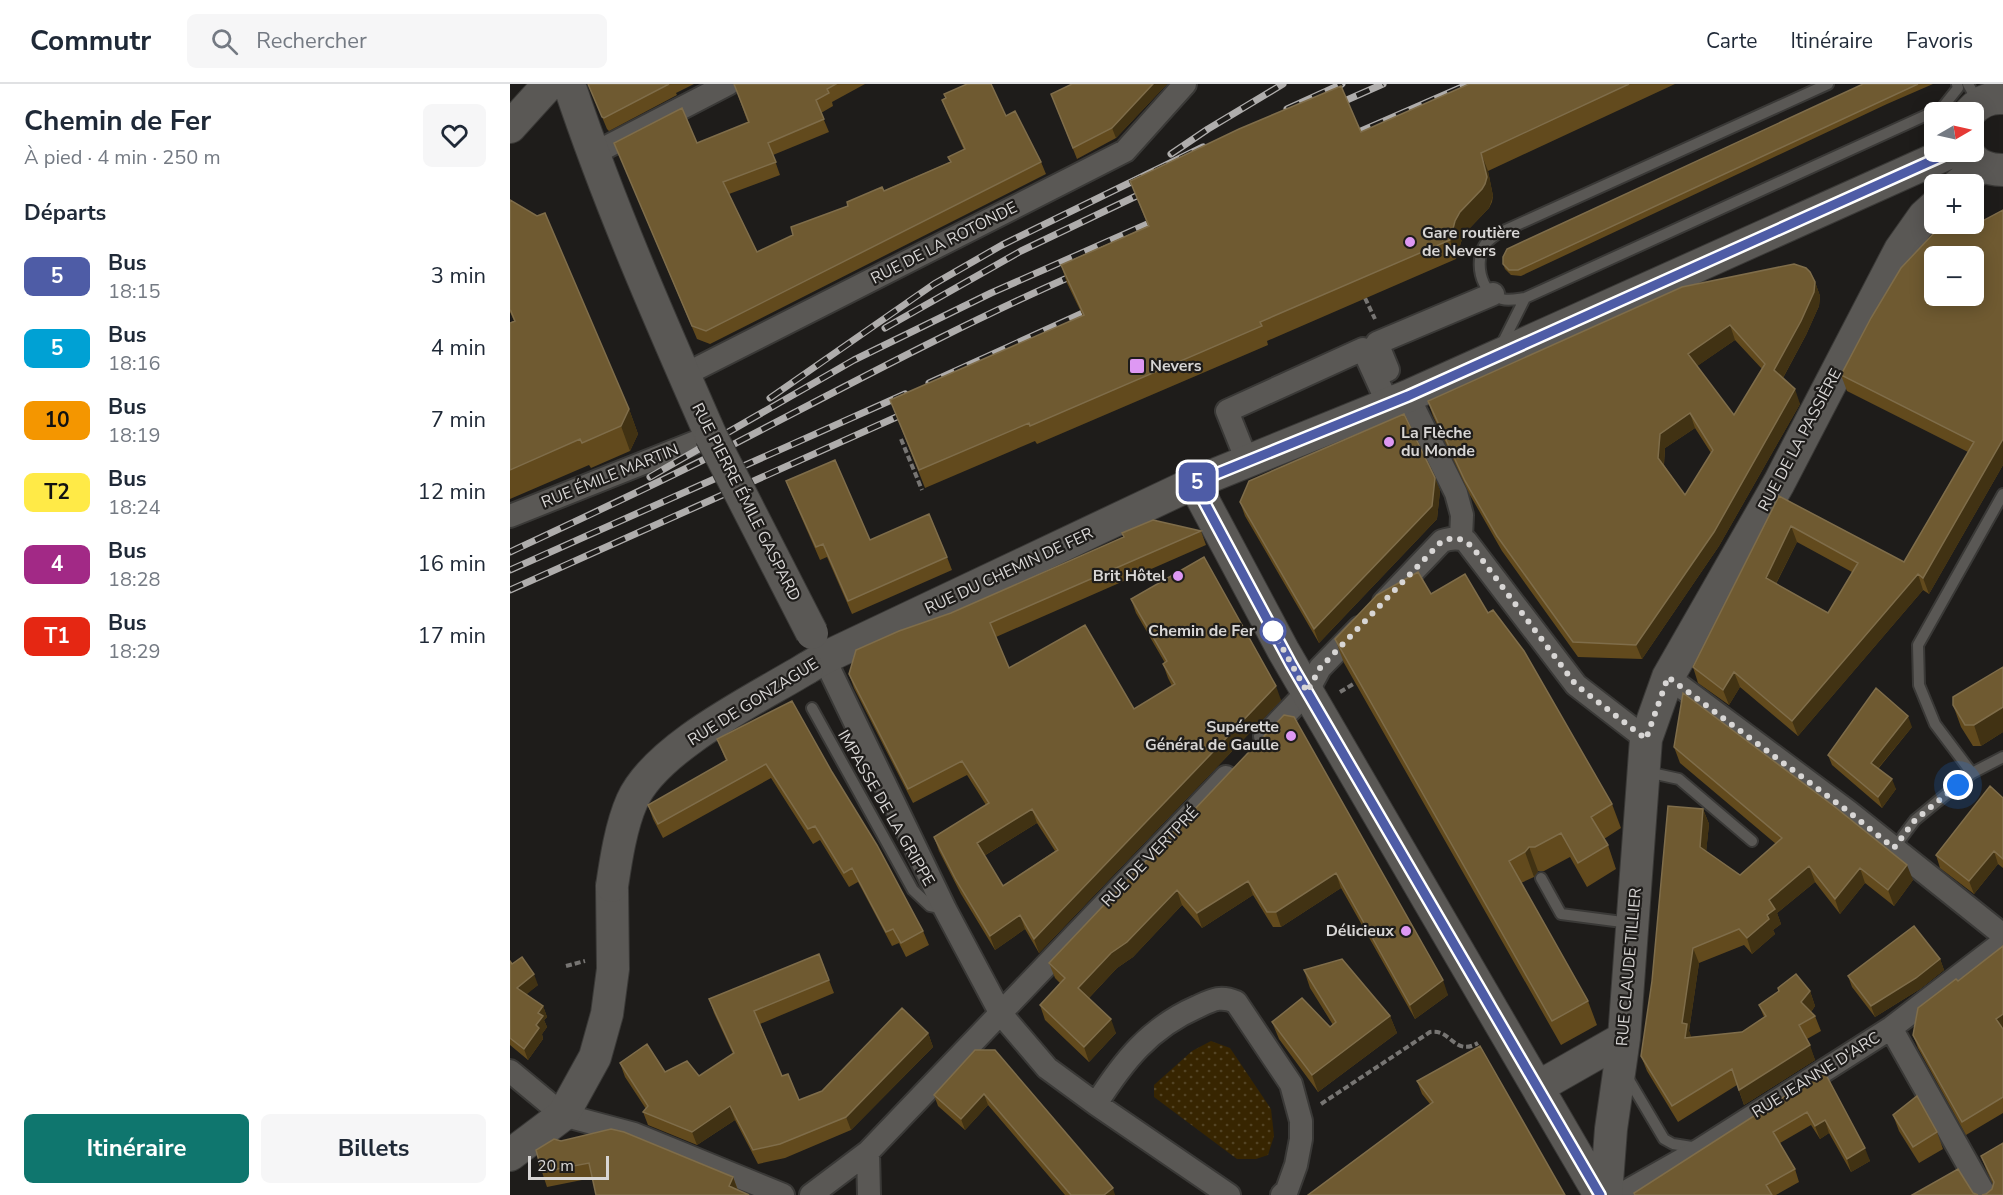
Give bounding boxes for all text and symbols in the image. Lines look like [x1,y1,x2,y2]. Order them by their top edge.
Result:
search box [187,14,607,68]
text: Commutr [30,22,151,60]
icon: search [208,25,241,58]
text: Rechercher [256,26,367,56]
text: Carte [1706,27,1757,55]
text: Itinéraire [1790,27,1873,55]
text: Favoris [1906,27,1973,55]
text: Chemin de Fer [24,102,211,140]
north arrow [1924,102,1984,162]
map controls [1924,102,1984,306]
button: heart [423,104,486,167]
text: À pied · 4 min · 250 m [24,144,221,171]
button: + [1924,174,1984,234]
street label: RUE DE LA ROTONDE [867,196,1021,290]
text: Départs [24,198,106,228]
place label: Gare routière de Nevers [1422,222,1520,262]
marker: Gare routière de Nevers [1403,235,1417,249]
button: − [1924,246,1984,306]
text: Bus [108,248,147,278]
text: 3 min [431,261,486,291]
text: 5 [51,262,63,290]
text: 18:15 [108,278,161,305]
text: Bus [108,320,147,350]
text: 4 min [431,333,486,363]
text: 5 [51,334,63,362]
text: 18:16 [108,350,161,377]
place label: Nevers [1150,355,1202,377]
marker: Nevers [1128,357,1146,375]
street label: RUE DE LA PASSIÈRE [1753,365,1847,515]
text: Bus [108,392,147,422]
street label: RUE PIERRE ÉMILE GASPARD [686,399,806,605]
text: 7 min [431,405,486,435]
text: 10 [44,406,70,434]
text: 18:19 [108,422,161,449]
place label: La Flèche du Monde [1401,422,1475,462]
marker: La Flèche du Monde [1382,435,1396,449]
street label: RUE ÉMILE MARTIN [538,438,682,514]
line badge: 5 [1178,462,1216,502]
text: Bus [108,464,147,494]
text: 5 [1191,468,1203,496]
text: 12 min [418,477,486,507]
text: T2 [44,478,70,506]
text: 18:24 [108,494,161,521]
street label: RUE DU CHEMIN DE FER [921,522,1097,620]
text: Bus [108,536,147,566]
text: 16 min [418,549,486,579]
text: 4 [51,550,63,578]
place label: Brit Hôtel [1093,565,1166,587]
text: 18:28 [108,566,161,593]
marker: Brit Hôtel [1171,569,1185,583]
text: Bus [108,608,147,638]
marker: Chemin de Fer [1260,618,1286,644]
place label: Chemin de Fer [1148,620,1256,642]
text: 17 min [418,621,486,651]
text: T1 [44,622,70,650]
text: 18:29 [108,638,161,665]
street label: RUE DE GONZAGUE [684,653,822,751]
place label: Supérette Général de Gaulle [1145,716,1279,756]
street label: IMPASSE DE LA GRIPPE [832,726,940,890]
marker: Supérette Général de Gaulle [1284,729,1298,743]
your location [1943,770,1973,800]
street label: RUE DE VERTPRÉ [1096,802,1204,912]
street label: RUE CLAUDE TILLIER [1611,887,1647,1047]
place label: Délicieux [1326,920,1394,942]
marker: Délicieux [1399,924,1413,938]
street label: RUE JEANNE D'ARC [1748,1027,1884,1123]
button: Itinéraire [24,1114,249,1183]
button: Billets [261,1114,486,1183]
scale bar [528,1153,609,1180]
text: 20 m [537,1155,574,1177]

